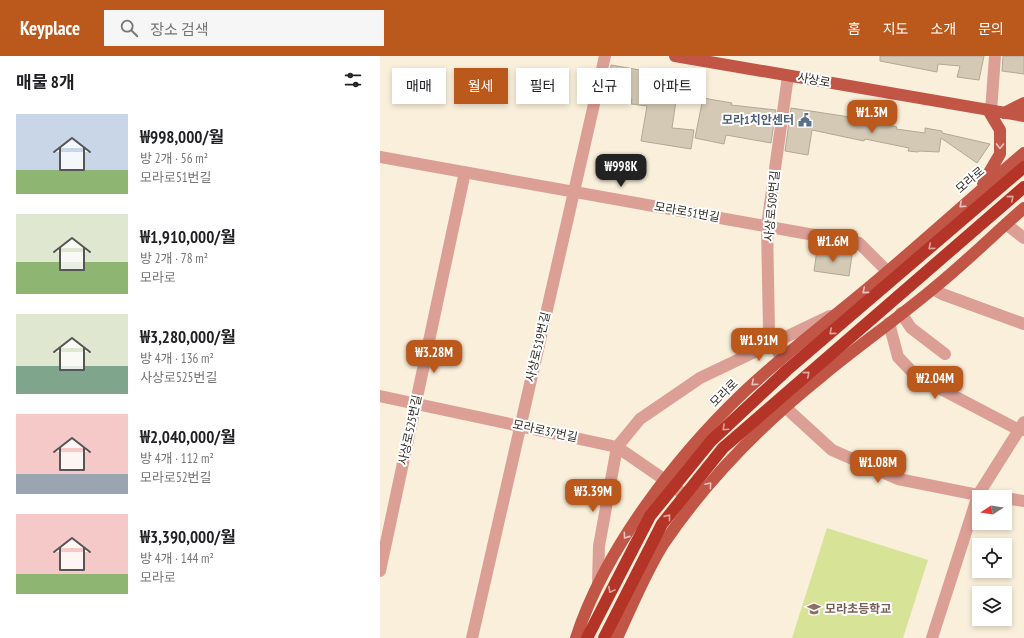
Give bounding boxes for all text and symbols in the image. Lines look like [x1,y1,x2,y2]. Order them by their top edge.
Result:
search box [104,10,384,46]
text: Keyplace [20,16,80,40]
icon: search [118,17,140,39]
text: 장소 검색 [150,20,209,39]
text: 홈 [848,20,861,38]
text: 지도 [883,20,908,38]
text: 소개 [930,20,956,38]
text: 문의 [978,20,1004,38]
chip: 매매 [392,68,446,104]
chip: 월세 [454,68,508,104]
chip: 필터 [516,68,569,104]
chip: 신규 [577,68,631,104]
chip: 아파트 [639,68,706,104]
icon: filters [342,69,364,91]
street label: 사상로 [796,69,832,90]
text: 매물 8개 [16,71,75,93]
pin: ₩1.3M [844,100,900,134]
text: ₩1.3M [856,104,888,121]
place label: 모라1치안센터 [722,112,794,127]
public building icon: 모라1치안센터 [797,112,813,128]
text: ₩998,000/월 [140,126,224,148]
icon: home [48,130,96,178]
one-way arrow [996,143,1004,149]
text: 방 2개 · 56 m² [140,150,208,167]
pin: ₩998K [593,154,649,188]
text: ₩998K [604,158,638,175]
street label: 모라로 [952,163,987,196]
text: 모라로51번길 [140,169,212,186]
street label: 사상로509번길 [761,170,782,242]
one-way arrow [1007,195,1014,202]
street label: 모라로51번길 [653,198,721,225]
one-way arrow [959,201,967,208]
text: ₩1,910,000/월 [140,226,236,248]
pin: ₩1.6M [805,229,861,263]
icon: home [48,230,96,278]
text: ₩1.6M [817,233,849,250]
one-way arrow [928,243,935,250]
text: 방 2개 · 78 m² [140,250,208,267]
text: 모라로 [140,269,176,286]
one-way arrow [862,287,869,294]
street label: 사상로519번길 [522,310,553,383]
text: ₩3,280,000/월 [140,326,236,348]
one-way arrow [829,327,836,334]
pin: ₩1.91M [726,328,792,362]
icon: home [48,330,96,378]
text: ₩1.91M [740,332,778,349]
pin: ₩3.28M [401,340,467,374]
text: ₩3.28M [415,344,453,361]
text: 방 4개 · 136 m² [140,350,214,367]
pin: ₩2.04M [902,366,968,400]
text: 사상로525번길 [140,369,217,386]
text: ₩2.04M [916,370,954,387]
one-way arrow [802,371,809,378]
street label: 모라로 [707,376,741,410]
one-way arrow [751,378,759,386]
street label: 사상로525번길 [395,393,424,466]
street label: 모라로37번길 [511,416,579,445]
one-way arrow [722,423,729,430]
text: ₩2,040,000/월 [140,426,236,448]
icon: home [48,430,96,478]
text: 방 4개 · 112 m² [140,450,214,467]
pin: ₩1.08M [845,450,911,484]
text: ₩1.08M [859,454,897,471]
text: 모라로52번길 [140,469,212,486]
pin: ₩3.39M [560,479,626,513]
text: ₩3.39M [574,483,612,500]
one-way arrow [704,483,711,490]
north arrow [972,490,1012,530]
map controls [972,490,1012,626]
one-way arrow [663,514,670,521]
text: ₩3,390,000/월 [140,526,236,548]
icon: home [48,530,96,578]
one-way arrow [623,532,631,539]
button: locate [972,538,1012,578]
text: 방 4개 · 144 m² [140,550,214,567]
text: 모라로 [140,569,176,586]
one-way arrow [608,586,615,594]
button: layers [972,586,1012,626]
school or university icon: 모라초등학교 [806,601,822,617]
place label: 모라초등학교 [825,601,891,616]

